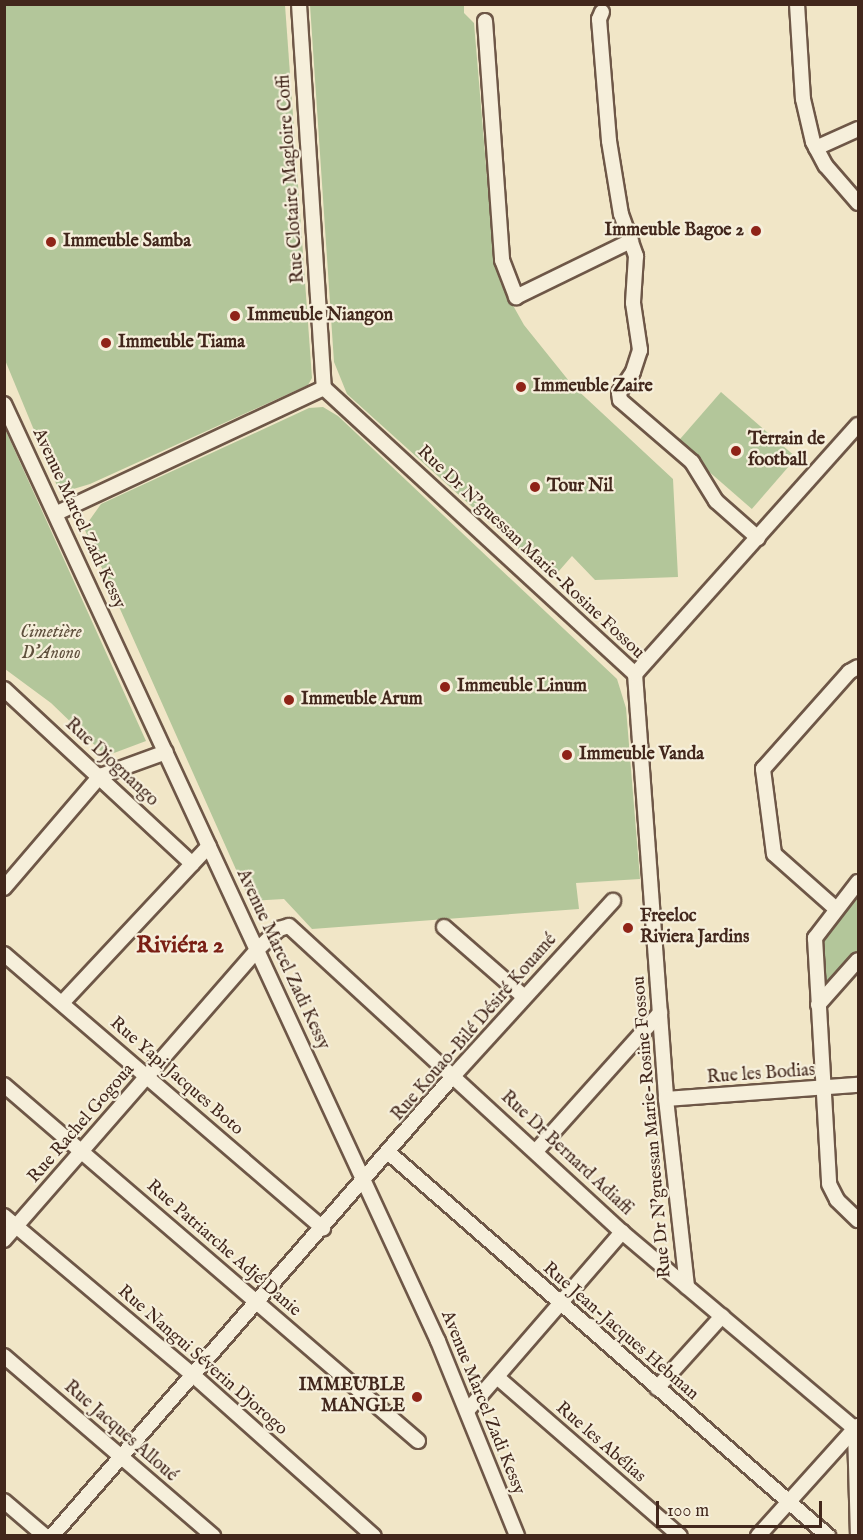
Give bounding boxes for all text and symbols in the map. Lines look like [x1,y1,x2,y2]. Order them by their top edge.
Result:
street label: Rue Clotaire Magloire Coffi [274,74,310,284]
place label: Immeuble Bagoe 2 [605,220,744,242]
marker: Immeuble Bagoe 2 [749,224,763,238]
place label: Immeuble Samba [63,231,191,253]
marker: Immeuble Samba [44,235,58,249]
place label: Immeuble Niangon [247,305,393,327]
marker: Immeuble Niangon [228,309,242,323]
place label: Immeuble Tiama [118,332,245,354]
marker: Immeuble Tiama [99,336,113,350]
place label: Immeuble Zaire [533,376,653,398]
marker: Immeuble Zaire [514,380,528,394]
street label: Avenue Marcel Zadi Kessy [27,425,129,613]
place label: Terrain de football [748,430,825,472]
street label: Rue Dr N'guessan Marie-Rosine Fossou [412,442,648,664]
marker: Terrain de football [729,444,743,458]
place label: Tour Nil [547,476,613,498]
marker: Tour Nil [528,480,542,494]
park label: Cimetière D'Anono [20,623,82,666]
place label: Immeuble Linum [457,676,587,698]
marker: Immeuble Linum [438,680,452,694]
place label: Immeuble Arum [301,689,423,711]
marker: Immeuble Arum [282,693,296,707]
street label: Rue Djognango [60,714,162,812]
place label: Immeuble Vanda [579,744,704,766]
marker: Immeuble Vanda [560,748,574,762]
street label: Avenue Marcel Zadi Kessy [231,866,333,1054]
place label: Freeloc Riviera Jardins [640,907,749,950]
marker: Freeloc Riviera Jardins [621,921,635,935]
street label: Rue Kouao-Bilé Désiré Kouamé [388,930,562,1126]
district label: Riviéra 2 [136,932,224,960]
street label: Rue Dr N'guessan Marie-Rosine Fossou [629,975,677,1279]
street label: Rue Yapi Jacques Boto [105,1013,247,1141]
street label: Rue Rachel Gogoua [24,1060,140,1188]
street label: Rue les Bodias [706,1060,816,1090]
street label: Rue Dr Bernard Adiaffi [495,1087,637,1221]
street label: Rue Patriarche Adjé Danie [141,1176,305,1322]
street label: Rue Jean-Jacques Hebman [538,1258,702,1406]
street label: Rue Nangui Séverin Djorogo [113,1281,291,1441]
street label: Avenue Marcel Zadi Kessy [435,1308,529,1498]
place label: IMMEUBLE MANGLE [299,1376,405,1418]
street label: Rue Jacques Alloué [59,1377,181,1487]
marker: IMMEUBLE MANGLE [410,1390,424,1404]
street label: Rue les Abélias [551,1398,649,1488]
scale bar [659,1489,826,1527]
text: 100 m [667,1500,709,1523]

